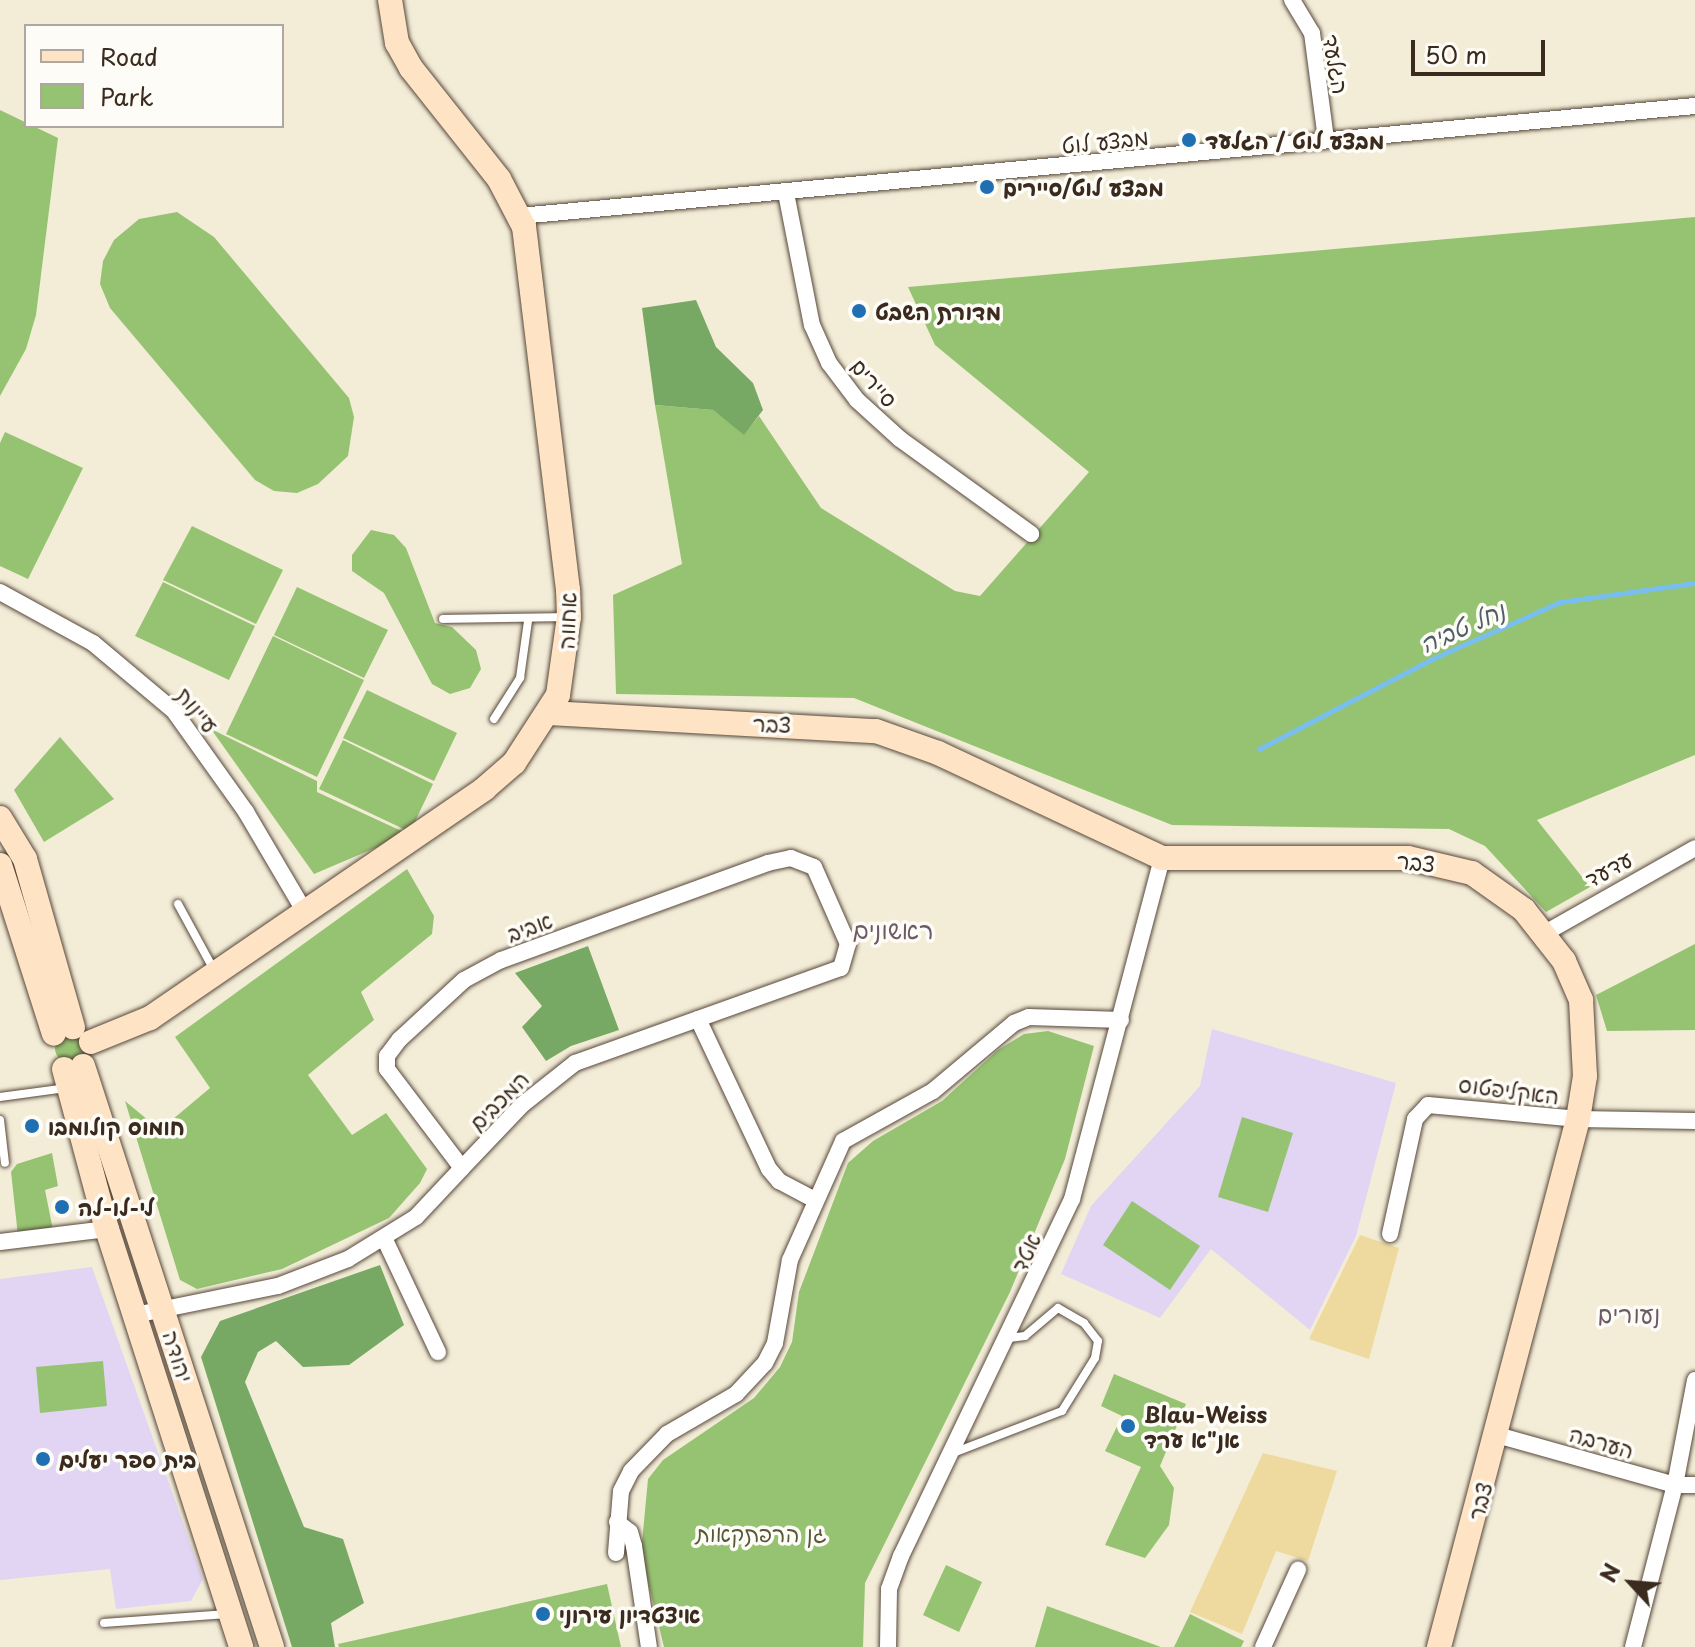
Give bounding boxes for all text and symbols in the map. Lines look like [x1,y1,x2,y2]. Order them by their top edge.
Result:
legend [24,24,284,128]
scale bar [1415,24,1549,74]
street label: הגלעד [1319,32,1355,96]
text: 50 m [1425,36,1487,72]
text: Road [100,38,158,74]
text: Park [100,78,154,114]
street label: מבצע לוט [1060,122,1150,158]
place label: מבצע לוט / הגלעד [1205,127,1385,153]
marker: מבצע לוט / הגלעד [1180,131,1198,149]
place label: מבצע לוט/סיירים [1003,174,1164,200]
marker: מבצע לוט/סיירים [978,178,996,196]
place label: מדורת השבט [875,298,1001,324]
marker: מדורת השבט [850,302,868,320]
street label: סיירים [846,352,904,412]
street label: אחווה [552,592,580,650]
water label: נחל טביה [1415,596,1509,658]
street label: עיינות [171,681,225,737]
street label: צבר [752,709,792,737]
street label: עדעד [1580,844,1636,892]
street label: צבר [1395,846,1437,876]
street label: אביב [503,906,555,946]
district label: ראשונים [852,916,934,944]
street label: המכבים [463,1065,533,1135]
street label: האקליפטוס [1457,1070,1561,1108]
place label: חומוס קולומבו [48,1113,185,1139]
marker: חומוס קולומבו [23,1117,41,1135]
place label: לי-לו-לה [78,1194,154,1220]
marker: לי-לו-לה [53,1198,71,1216]
street label: אטד [1005,1228,1045,1276]
district label: נעורים [1598,1300,1660,1328]
street label: יהודה [158,1327,200,1385]
place label: Blau-Weiss אנ"א ערד [1144,1400,1267,1452]
marker: Blau-Weiss אנ"א ערד [1119,1417,1137,1435]
street label: הערבה [1567,1419,1637,1463]
place label: בית ספר יעלים [59,1446,197,1472]
marker: בית ספר יעלים [34,1450,52,1468]
street label: צבר [1461,1479,1497,1523]
park label: גן הרפתקאות [695,1520,827,1546]
north arrow [1591,1543,1671,1623]
text: N [1590,1557,1628,1587]
place label: איצטדיון עירוני [559,1601,701,1627]
marker: איצטדיון עירוני [534,1605,552,1623]

